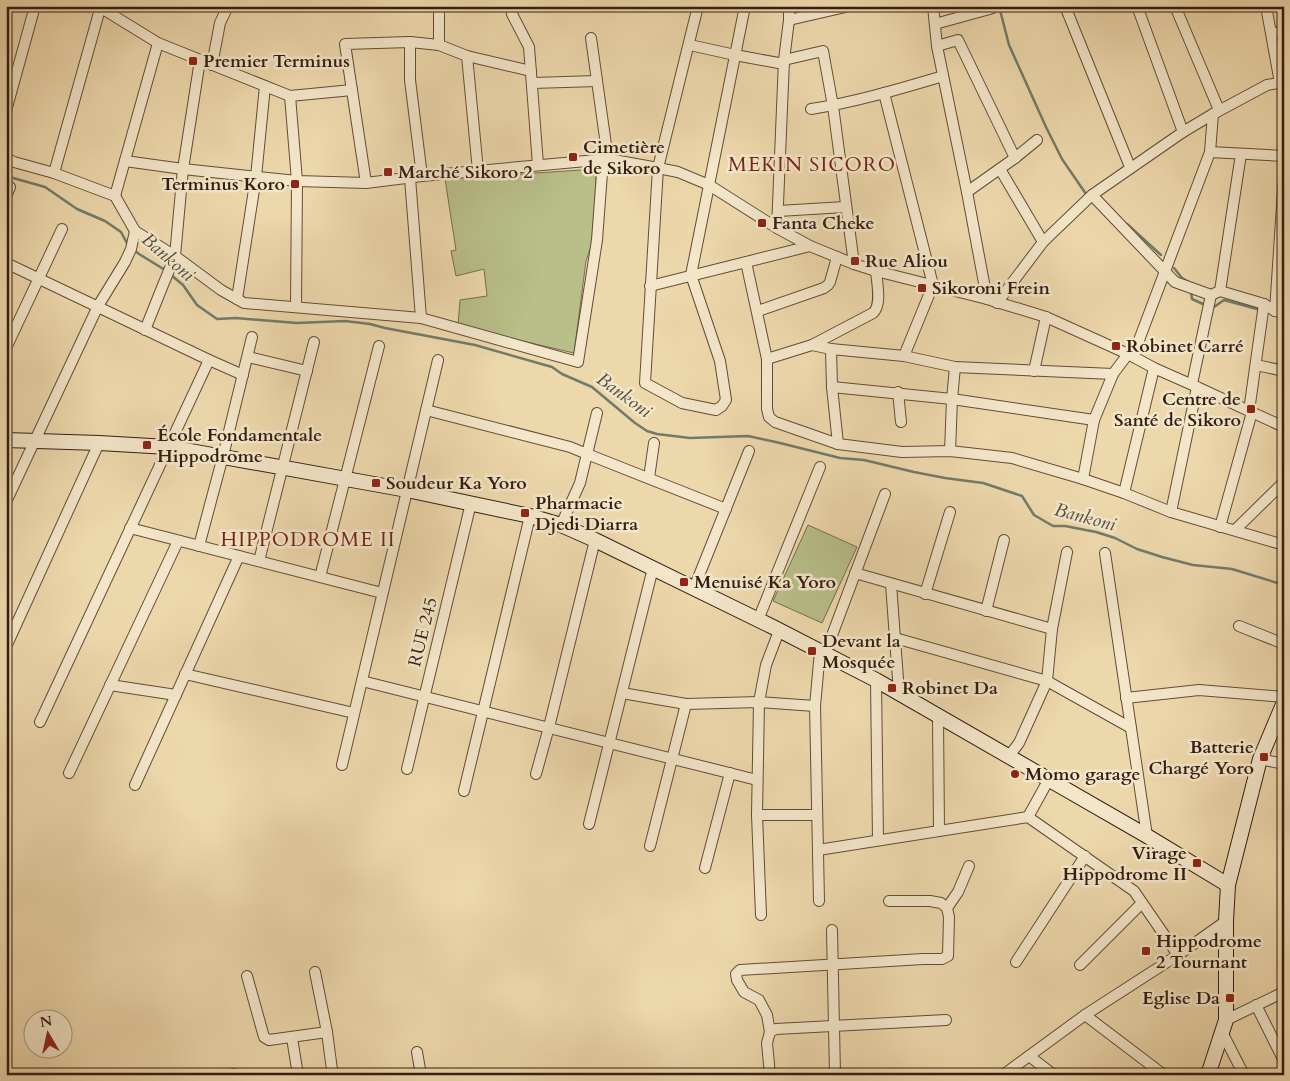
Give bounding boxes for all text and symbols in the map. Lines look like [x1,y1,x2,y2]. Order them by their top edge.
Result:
place label: Premier Terminus [203,49,350,74]
marker: Premier Terminus [187,55,199,67]
place label: Cimetière de Sikoro [583,135,665,181]
marker: Cimetière de Sikoro [567,151,579,163]
district label: MEKIN SICORO [728,151,896,178]
place label: Marché Sikoro 2 [398,160,532,185]
marker: Marché Sikoro 2 [382,166,394,178]
place label: Terminus Koro [161,172,285,197]
marker: Terminus Koro [289,178,301,190]
place label: Fanta Cheke [772,211,874,236]
marker: Fanta Cheke [756,217,768,229]
water label: Bankoni [136,227,201,288]
place label: Rue Aliou [865,249,949,274]
marker: Rue Aliou [849,255,861,267]
place label: Sikoroni Frein [932,276,1050,301]
marker: Sikoroni Frein [916,282,928,294]
place label: Robinet Carré [1126,334,1244,359]
marker: Robinet Carré [1110,340,1122,352]
water label: Bankoni [591,366,658,424]
place label: Centre de Santé de Sikoro [1114,387,1241,433]
marker: Centre de Santé de Sikoro [1245,403,1257,415]
place label: École Fondamentale Hippodrome [157,423,322,469]
marker: École Fondamentale Hippodrome [141,439,153,451]
place label: Soudeur Ka Yoro [386,471,527,496]
marker: Soudeur Ka Yoro [370,477,382,489]
place label: Pharmacie Djedi Diarra [535,491,638,537]
water label: Bankoni [1051,496,1119,538]
marker: Pharmacie Djedi Diarra [519,507,531,519]
district label: HIPPODROME II [220,526,396,553]
place label: Menuisé Ka Yoro [694,570,836,595]
marker: Menuisé Ka Yoro [678,576,690,588]
street label: RUE 245 [402,595,444,669]
place label: Devant la Mosquée [822,629,901,675]
marker: Devant la Mosquée [806,645,818,657]
place label: Robinet Da [902,676,998,701]
marker: Robinet Da [886,682,898,694]
place label: Batterie Chargé Yoro [1148,735,1254,781]
marker: Batterie Chargé Yoro [1258,751,1270,763]
place label: Momo garage [1025,762,1141,787]
marker: Momo garage [1009,768,1021,780]
place label: Virage Hippodrome II [1062,841,1187,887]
marker: Virage Hippodrome II [1191,857,1203,869]
place label: Hippodrome 2 Tournant [1156,929,1262,975]
marker: Hippodrome 2 Tournant [1140,945,1152,957]
place label: Eglise Da [1142,986,1220,1011]
marker: Eglise Da [1224,992,1236,1004]
north arrow [22,1008,72,1058]
text: N [39,1011,54,1032]

